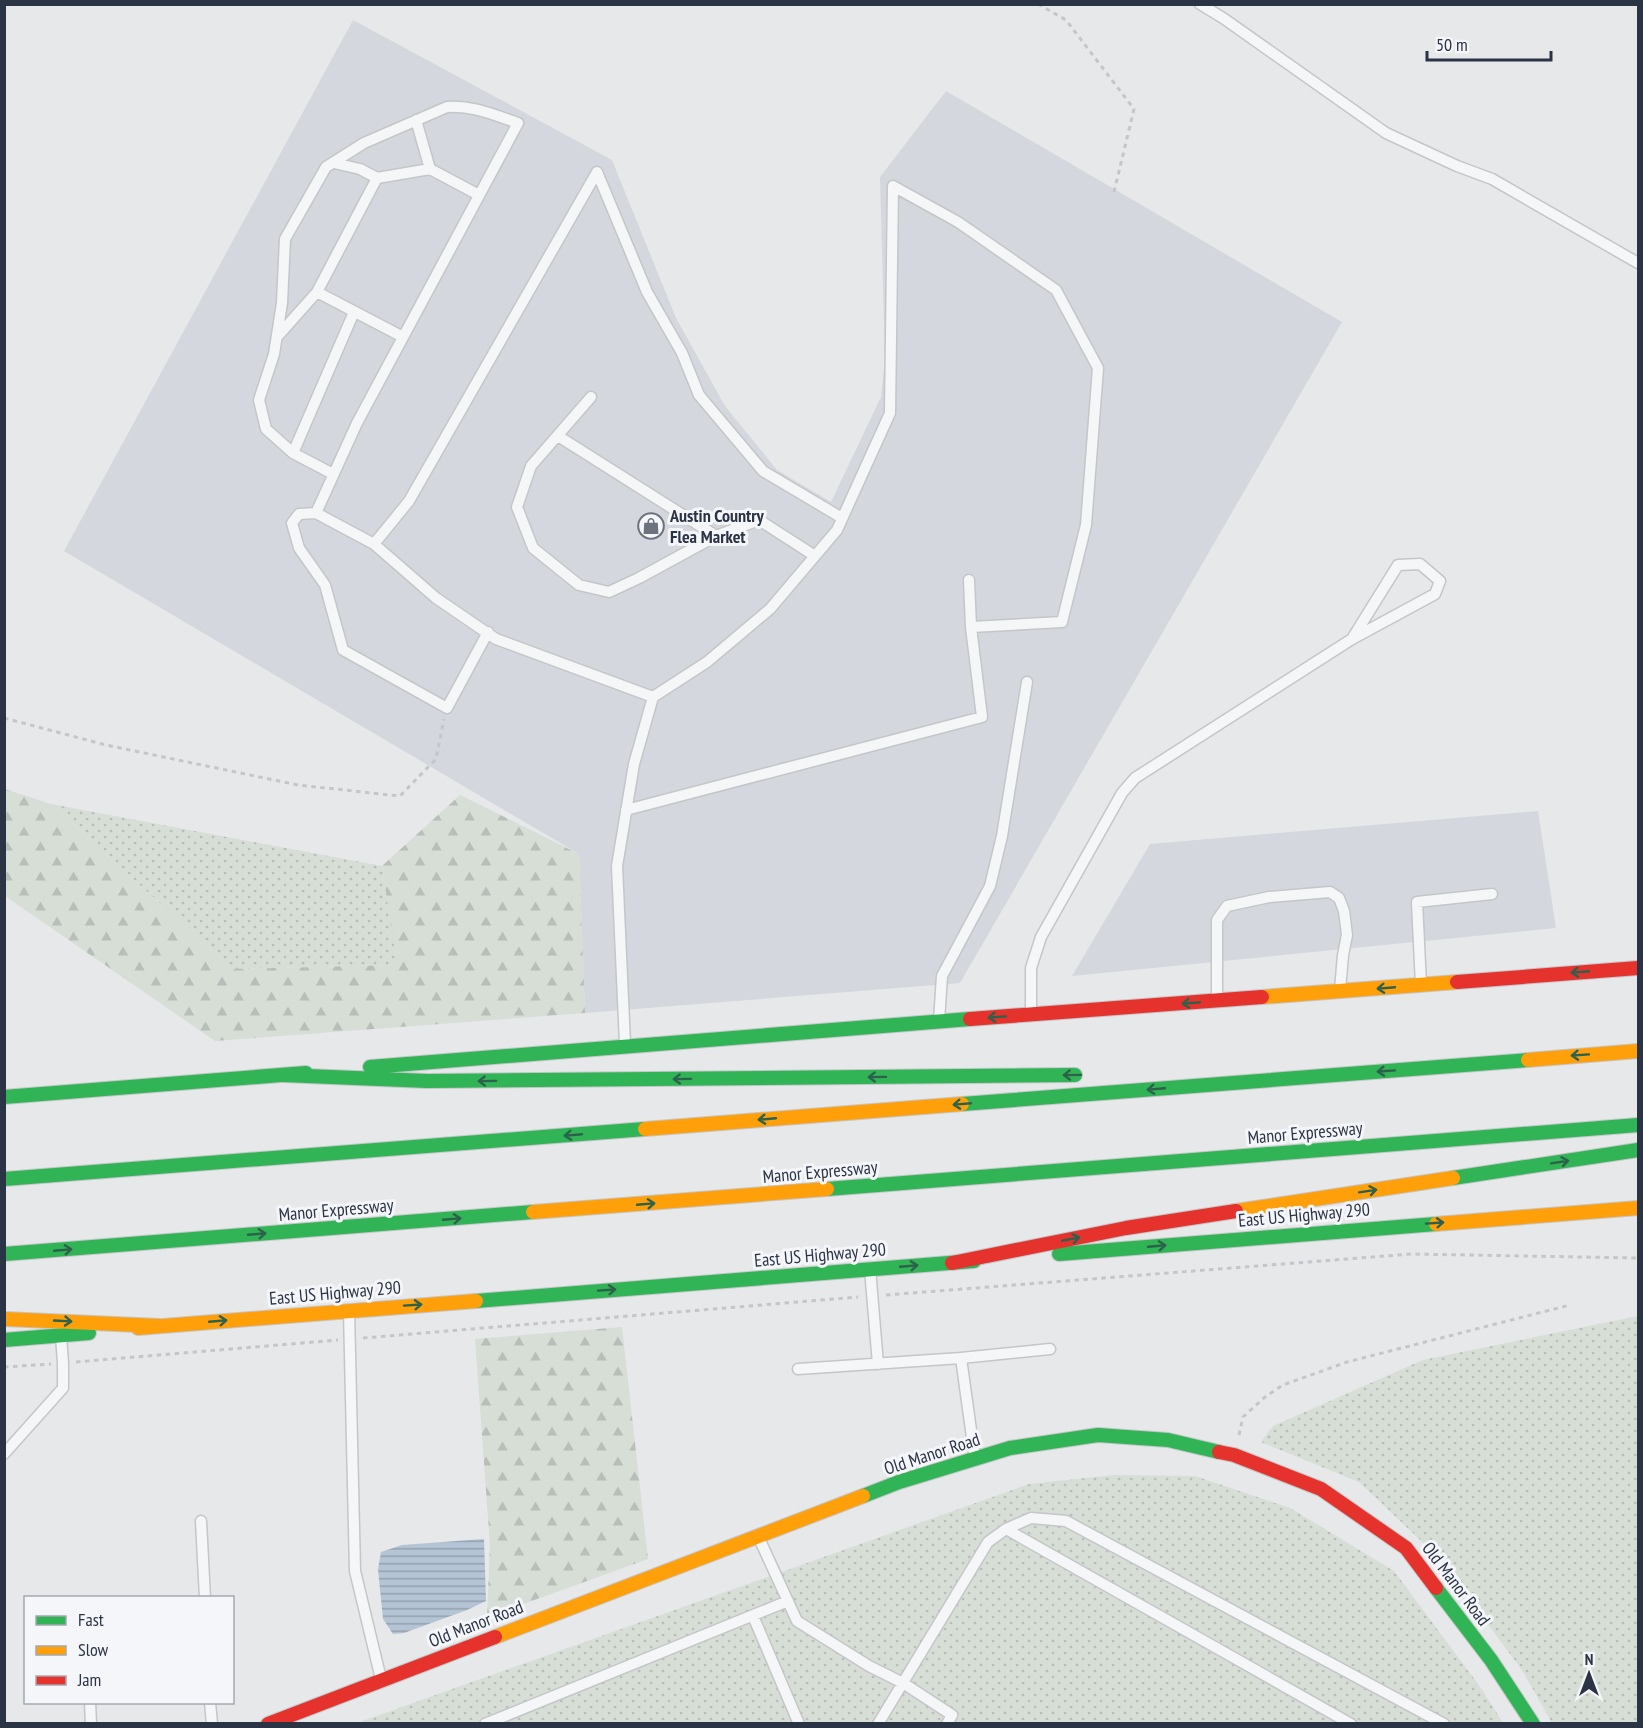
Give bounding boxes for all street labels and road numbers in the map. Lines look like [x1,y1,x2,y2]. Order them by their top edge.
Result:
street label: Manor Expressway [1247,1116,1364,1149]
street label: Manor Expressway [762,1155,879,1188]
street label: Manor Expressway [278,1193,395,1226]
street label: East US Highway 290 [1237,1197,1371,1232]
street label: East US Highway 290 [753,1237,887,1272]
street label: East US Highway 290 [268,1275,402,1310]
street label: Old Manor Road [881,1427,983,1480]
street label: Old Manor Road [1417,1537,1496,1630]
street label: Old Manor Road [425,1595,526,1652]

